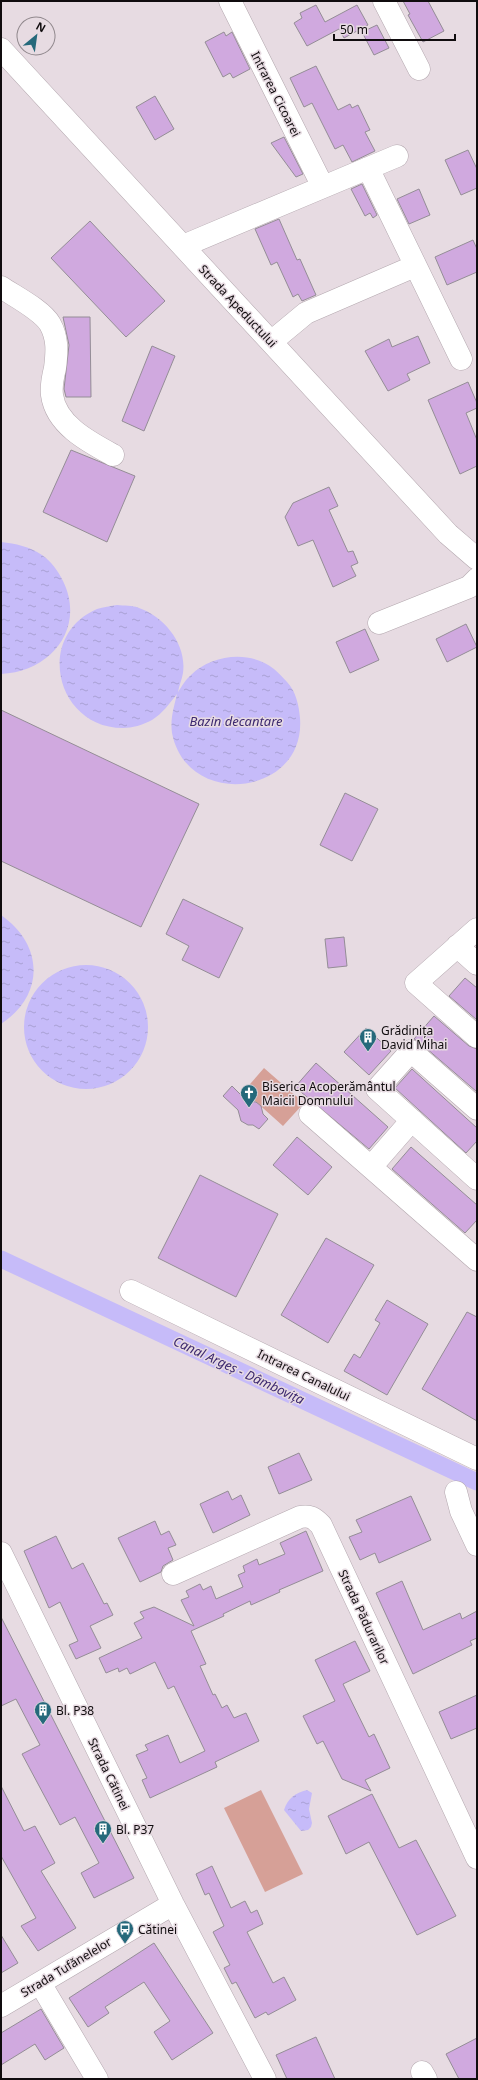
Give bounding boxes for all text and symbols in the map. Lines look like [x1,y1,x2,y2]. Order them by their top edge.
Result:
north arrow [16,16,56,56]
scale bar [334,16,455,42]
text: N [34,18,49,36]
text: 50 m [340,21,368,38]
street label: Intrarea Cicoarei [247,48,305,140]
street label: Strada Apeductului [195,261,281,351]
water label: Bazin decantare [189,712,283,730]
place label: Grădinița David Mihai [381,1022,447,1053]
building icon: Grădinița David Mihai [358,1027,378,1052]
place label: Biserica Acoperământul Maicii Domnului [262,1078,396,1109]
church icon: Biserica Acoperământul Maicii Domnului [239,1083,259,1108]
water label: Canal Argeș - Dâmbovița [171,1332,308,1409]
street label: Intrarea Canalului [255,1345,353,1405]
street label: Strada Pădurarilor [334,1567,394,1667]
building icon: Bl. P38 [33,1700,53,1725]
place label: Bl. P38 [56,1702,94,1719]
street label: Strada Cătinei [84,1735,134,1813]
building icon: Bl. P37 [93,1819,113,1844]
place label: Bl. P37 [116,1821,154,1838]
bus stop icon: Cătinei [115,1919,135,1944]
place label: Cătinei [138,1921,177,1938]
street label: Strada Tufănelelor [17,1933,115,2001]

